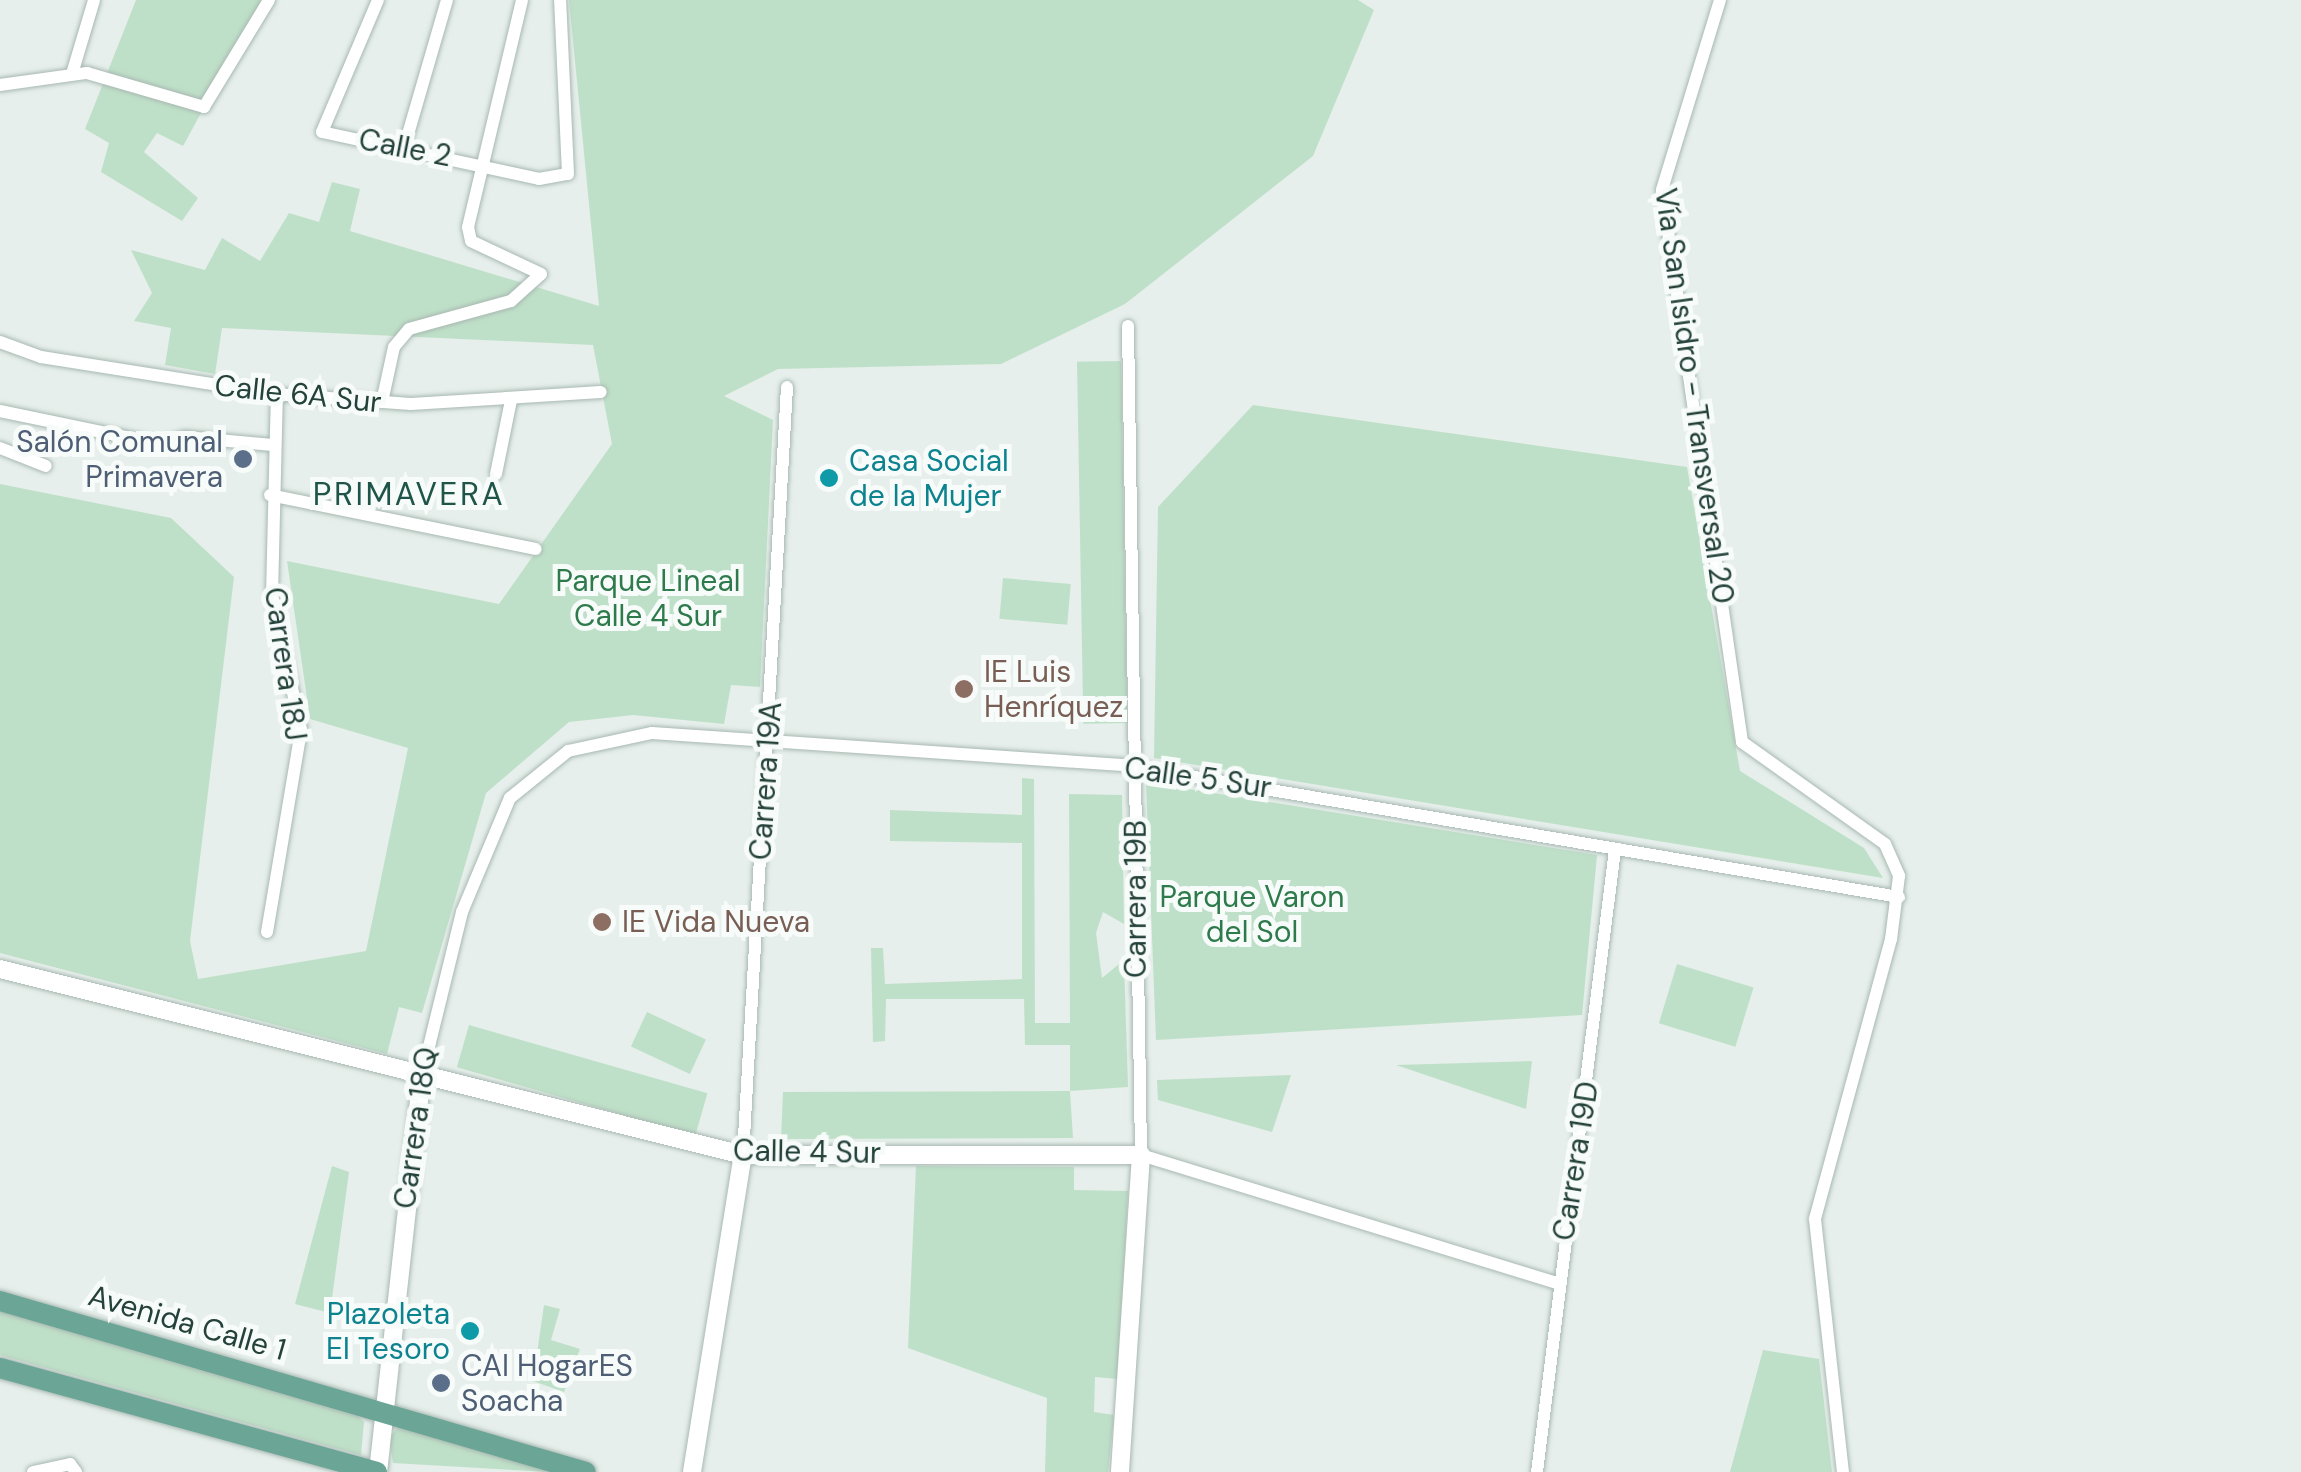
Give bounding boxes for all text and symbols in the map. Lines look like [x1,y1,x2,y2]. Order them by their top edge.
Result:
street label: Calle 2 [356,121,454,175]
street label: Vía San Isidro - Transversal 20 [1647,186,1741,606]
street label: Calle 6A Sur [213,367,383,421]
place label: Salón Comunal Primavera [16,424,223,494]
place label: Casa Social de la Mujer [849,443,1009,514]
marker: Salón Comunal Primavera [232,448,254,470]
marker: Casa Social de la Mujer [818,467,840,489]
district label: PRIMAVERA [313,475,505,513]
park label: Parque Lineal Calle 4 Sur [556,563,740,634]
street label: Carrera 18J [256,585,314,743]
place label: IE Luis Henríquez [984,654,1123,724]
marker: IE Luis Henríquez [953,678,975,700]
street label: Carrera 19A [743,701,789,861]
street label: Calle 5 Sur [1122,750,1274,806]
street label: Carrera 19B [1118,820,1154,978]
park label: Parque Varon del Sol [1160,879,1344,950]
place label: IE Vida Nueva [622,904,810,940]
marker: IE Vida Nueva [591,911,613,933]
street label: Carrera 18Q [387,1045,445,1211]
street label: Carrera 19D [1546,1079,1606,1243]
street label: Calle 4 Sur [733,1133,881,1171]
street label: Avenida Calle 1 [84,1278,290,1368]
place label: Plazoleta El Tesoro [326,1296,450,1366]
marker: Plazoleta El Tesoro [459,1320,481,1342]
place label: CAI HogarES Soacha [461,1348,633,1418]
marker: CAI HogarES Soacha [430,1372,452,1394]

